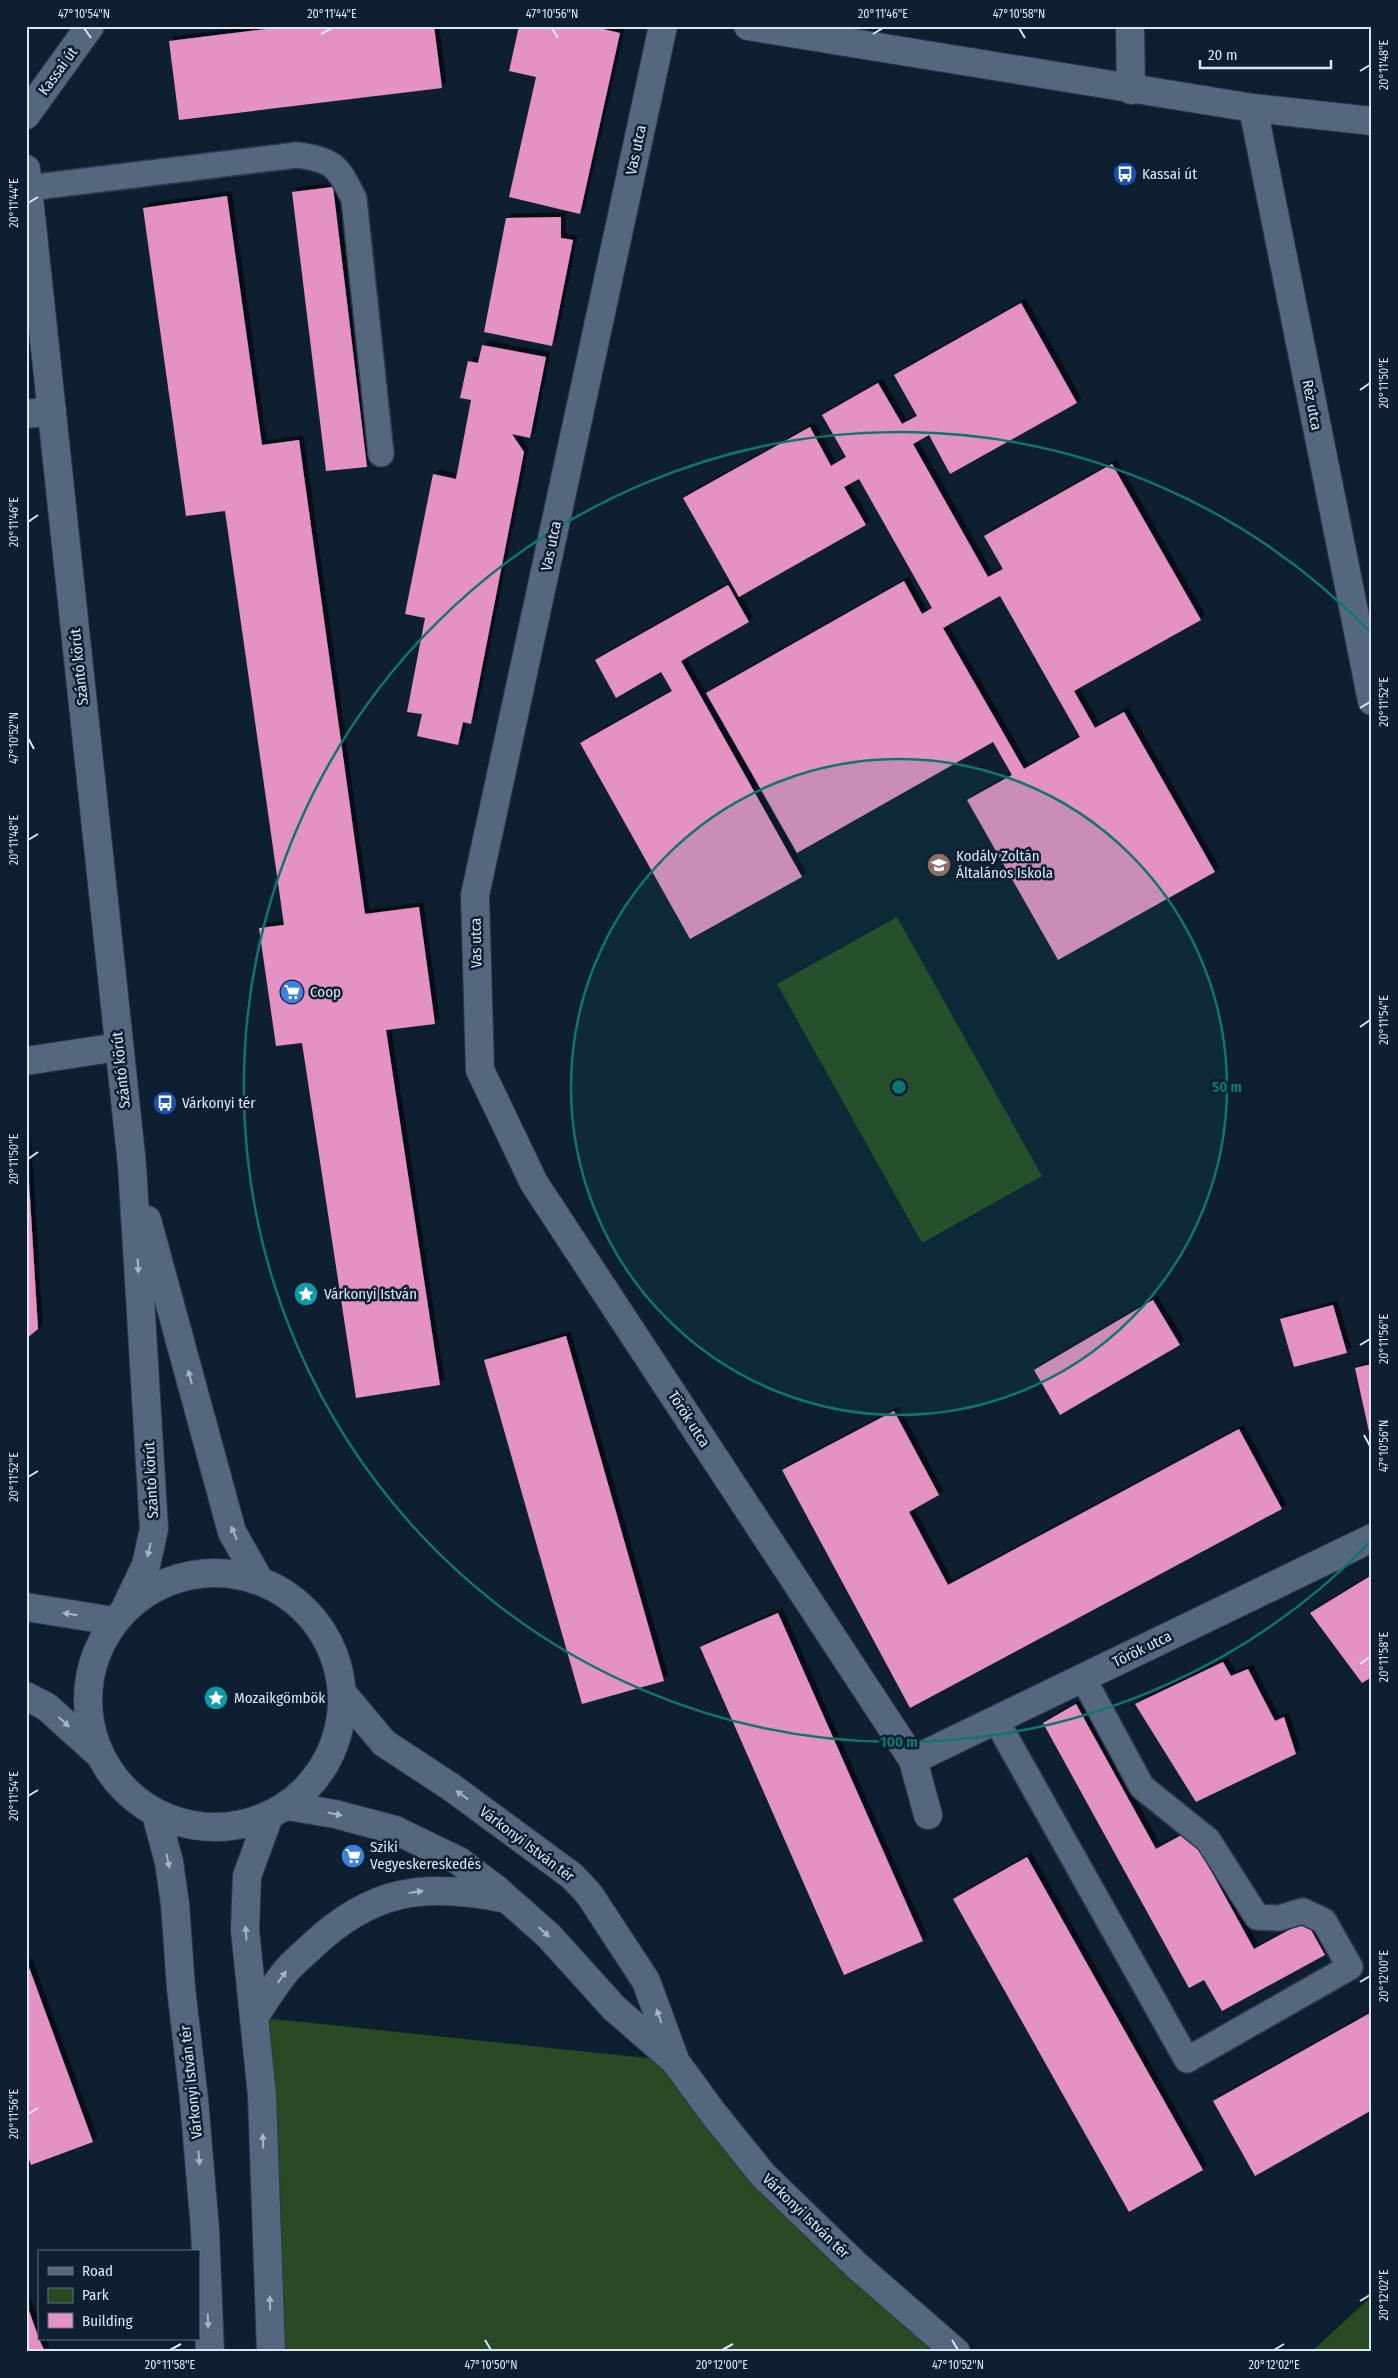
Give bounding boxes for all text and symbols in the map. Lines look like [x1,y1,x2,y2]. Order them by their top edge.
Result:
text: 47°10'54"N [58,7,110,21]
text: 20°11'44"E [307,7,357,21]
text: 47°10'56"N [526,7,578,21]
text: 20°11'46"E [858,7,908,21]
text: 47°10'58"N [993,7,1045,21]
scale bar [1200,38,1332,70]
text: 20°11'48"E [1377,40,1391,90]
street label: Kassai út [35,43,82,99]
text: 20 m [1208,46,1238,64]
street label: Vas utca [622,123,650,177]
bus stop icon: Kassai út [1112,161,1138,187]
place label: Kassai út [1142,165,1197,183]
text: 20°11'44"E [7,178,21,228]
text: 20°11'50"E [1377,357,1391,408]
street label: Réz utca [1298,378,1326,432]
text: 20°11'46"E [7,497,21,547]
street label: Vas utca [537,519,565,573]
street label: Szántó körút [66,628,92,706]
text: 20°11'52"E [1377,677,1391,727]
text: 47°10'52"N [7,712,21,764]
text: 20°11'48"E [7,815,21,865]
place label: Kodály Zoltán Általános Iskola [956,847,1053,882]
school or university icon: Kodály Zoltán Általános Iskola [926,852,952,878]
street label: Vas utca [467,918,485,968]
supermarket icon: Coop [279,979,305,1005]
place label: Coop [310,983,341,1001]
text: 20°11'54"E [1377,995,1391,1045]
street label: Szántó körút [108,1031,134,1109]
centre of rings [890,1078,908,1096]
text: 50 m [1212,1078,1242,1096]
bus stop icon: Várkonyi tér [152,1090,178,1116]
place label: Várkonyi tér [182,1094,256,1112]
text: 20°11'50"E [7,1133,21,1184]
one-way arrow [134,1258,142,1274]
place icon: Várkonyi István [293,1281,319,1307]
place label: Várkonyi István [324,1285,417,1303]
text: 20°11'56"E [1377,1314,1391,1364]
one-way arrow [185,1369,193,1384]
street label: Török utca [664,1388,714,1450]
text: 47°10'56"N [1377,1420,1391,1472]
street label: Szántó körút [140,1441,162,1519]
text: 20°11'52"E [7,1452,21,1502]
one-way arrow [229,1526,237,1540]
one-way arrow [145,1542,153,1558]
one-way arrow [62,1610,78,1618]
street label: Török utca [1110,1627,1174,1671]
text: 20°11'58"E [1377,1631,1391,1682]
place icon: Mozaikgömbök [203,1685,229,1711]
place label: Mozaikgömbök [234,1689,325,1707]
one-way arrow [58,1717,71,1728]
text: 100 m [880,1733,918,1751]
text: 20°11'54"E [7,1771,21,1821]
one-way arrow [456,1790,469,1801]
street label: Várkonyi István tér [476,1803,579,1886]
one-way arrow [327,1810,342,1818]
place label: Sziki Vegyeskereskedés [370,1838,481,1873]
supermarket icon: Sziki Vegyeskereskedés [340,1843,366,1869]
one-way arrow [165,1853,173,1869]
one-way arrow [408,1888,424,1896]
one-way arrow [242,1925,250,1941]
one-way arrow [538,1926,550,1938]
text: 20°12'00"E [1377,1950,1391,2002]
one-way arrow [277,1970,287,1984]
one-way arrow [655,2008,662,2023]
street label: Várkonyi István tér [176,2024,206,2140]
text: 20°11'56"E [7,2089,21,2139]
one-way arrow [259,2132,267,2148]
one-way arrow [195,2151,203,2167]
street label: Várkonyi István tér [759,2170,854,2263]
legend [38,2250,200,2340]
text: Road [82,2262,113,2280]
text: 20°12'02"E [1377,2269,1391,2321]
text: Park [82,2286,109,2304]
one-way arrow [266,2295,274,2311]
text: Building [82,2312,133,2330]
one-way arrow [205,2313,213,2329]
text: 20°11'58"E [145,2358,196,2372]
text: 47°10'50"N [465,2358,517,2372]
text: 20°12'00"E [696,2358,748,2372]
text: 47°10'52"N [932,2358,984,2372]
text: 20°12'02"E [1248,2358,1300,2372]

